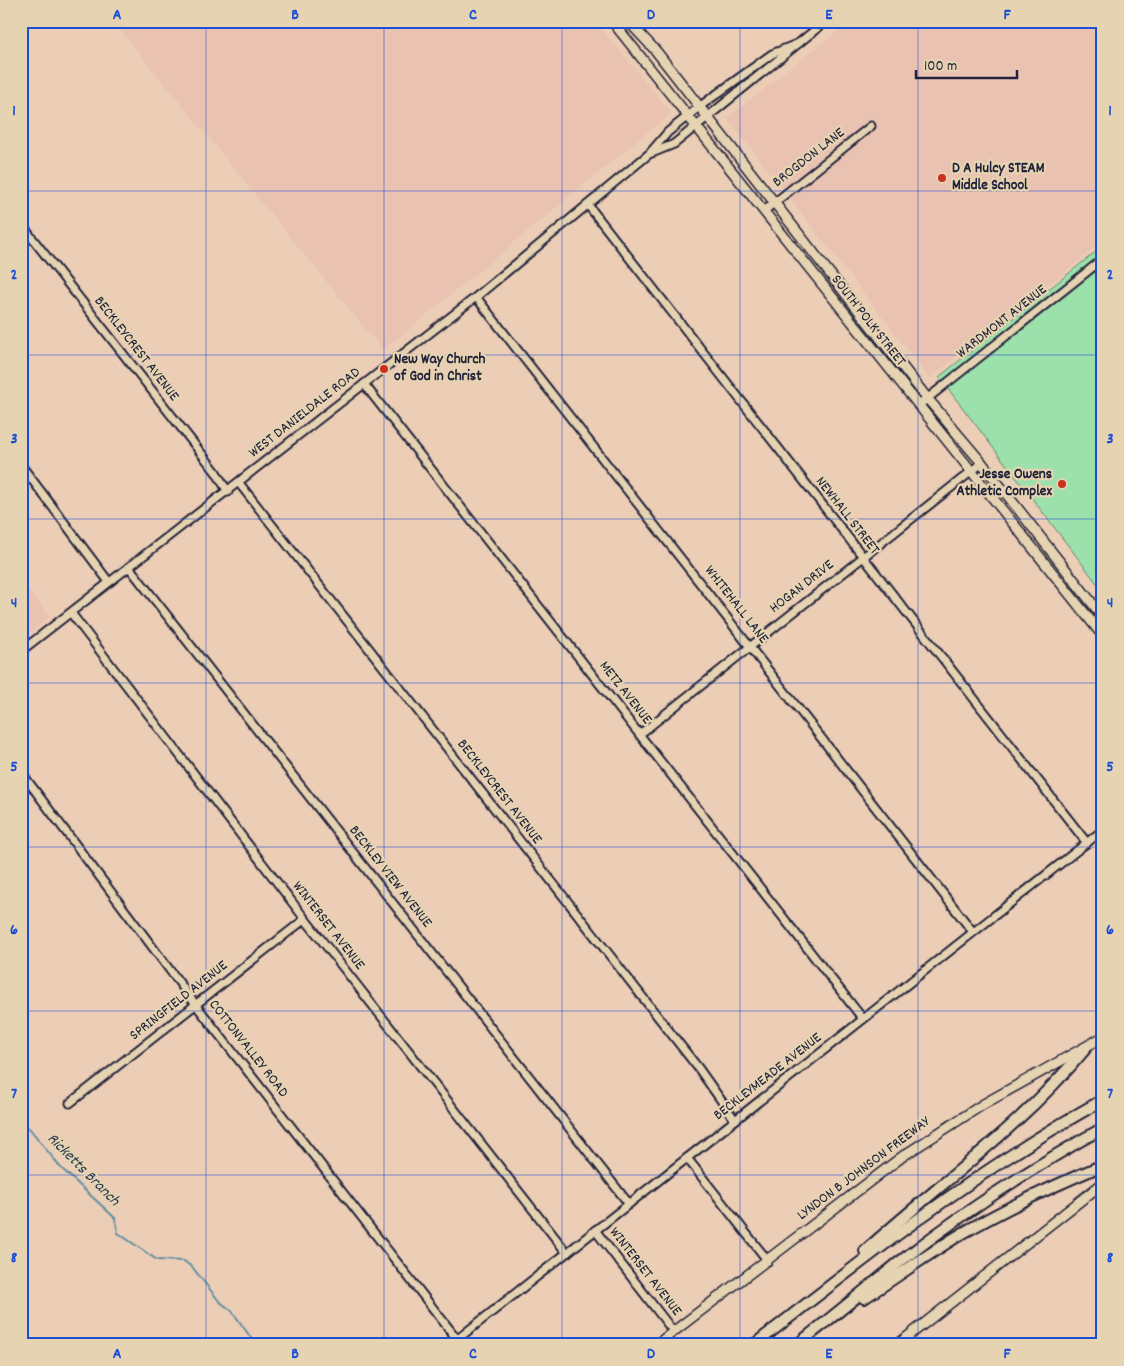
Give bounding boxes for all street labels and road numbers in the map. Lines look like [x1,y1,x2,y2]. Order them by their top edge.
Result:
street label: BROGDON LANE [768,123,850,193]
street label: SOUTH POLK STREET [825,270,911,372]
street label: WARDMONT AVENUE [952,279,1052,364]
street label: BECKLEYCREST AVENUE [88,292,184,406]
street label: WEST DANIELDALE ROAD [244,362,366,464]
street label: NEWHALL STREET [809,472,885,560]
street label: HOGAN DRIVE [765,555,839,619]
street label: WHITEHALL LANE [698,561,774,649]
street label: METZ AVENUE [593,657,657,730]
street label: BECKLEYCREST AVENUE [451,735,547,849]
street label: BECKLEY VIEW AVENUE [343,821,437,933]
street label: WINTERSET AVENUE [286,877,370,975]
street label: SPRINGFIELD AVENUE [125,955,233,1046]
street label: COTTONVALLEY ROAD [203,995,294,1103]
street label: BECKLEYMEADE AVENUE [709,1028,827,1126]
street label: LYNDON B JOHNSON FREEWAY [793,1111,936,1227]
street label: WINTERSET AVENUE [603,1223,687,1321]

